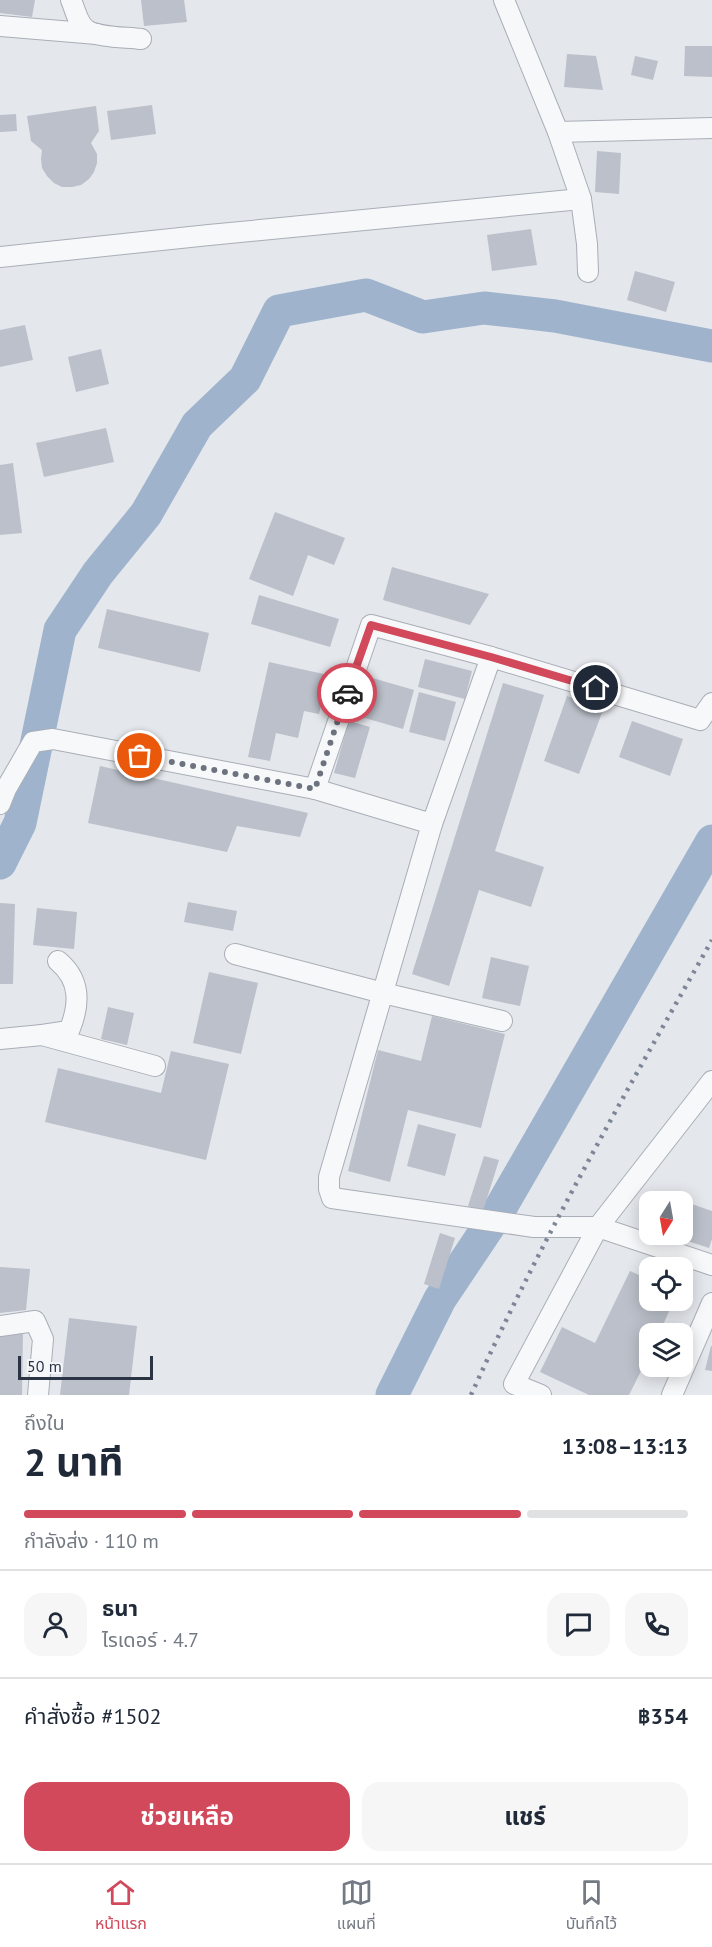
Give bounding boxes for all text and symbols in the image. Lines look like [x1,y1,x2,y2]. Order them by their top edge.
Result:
pin [570,662,621,713]
courier [317,663,377,723]
icon: home [579,671,612,704]
icon: car [331,677,364,710]
pin [114,730,165,781]
icon: bag [123,739,156,772]
north arrow [639,1191,693,1245]
map controls [639,1191,693,1377]
button: locate [639,1257,693,1311]
button: layers [639,1323,693,1377]
scale bar [18,1353,153,1380]
text: 50 m [27,1356,62,1376]
text: ถึงใน [24,1410,65,1436]
text: 13:08–13:13 [562,1432,688,1460]
text: 2 นาที [24,1436,123,1487]
text: กำลังส่ง · 110 m [24,1528,159,1554]
button: person [24,1593,87,1656]
button: chat [547,1593,610,1656]
button: phone [625,1593,688,1656]
text: ธนา [102,1594,138,1622]
text: ไรเดอร์ · 4.7 [102,1627,199,1653]
text: คำสั่งซื้อ #1502 [24,1702,162,1730]
text: ฿354 [638,1702,688,1730]
button: ช่วยเหลือ [24,1782,350,1851]
button: แชร์ [362,1782,688,1851]
tab: หน้าแรก [95,1876,147,1936]
tab: แผนที่ [337,1876,376,1936]
tab: บันทึกไว้ [566,1876,617,1936]

